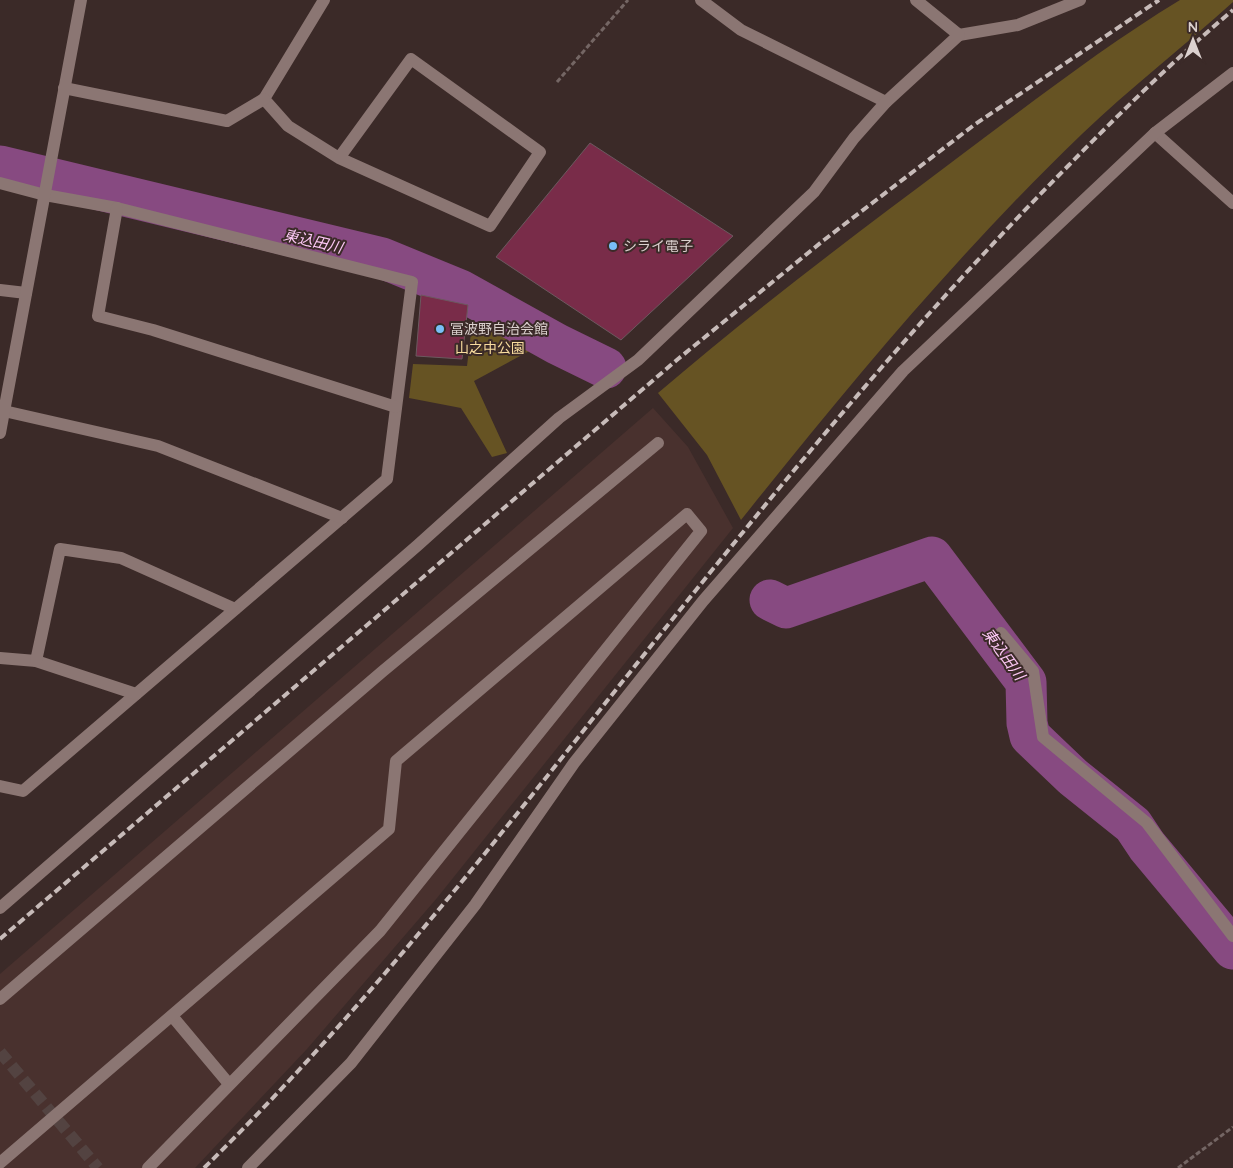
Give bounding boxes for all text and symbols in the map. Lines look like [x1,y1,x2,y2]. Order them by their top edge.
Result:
north arrow [1168,15,1218,65]
text: N [1188,18,1198,36]
water label: 東込田川 [282,225,346,257]
place label: シライ電子 [623,237,693,255]
marker: シライ電子 [607,240,619,252]
place label: 冨波野自治会館 [450,320,548,338]
marker: 冨波野自治会館 [434,323,446,335]
park label: 山之中公園 [455,339,525,357]
water label: 東込田川 [979,624,1030,685]

